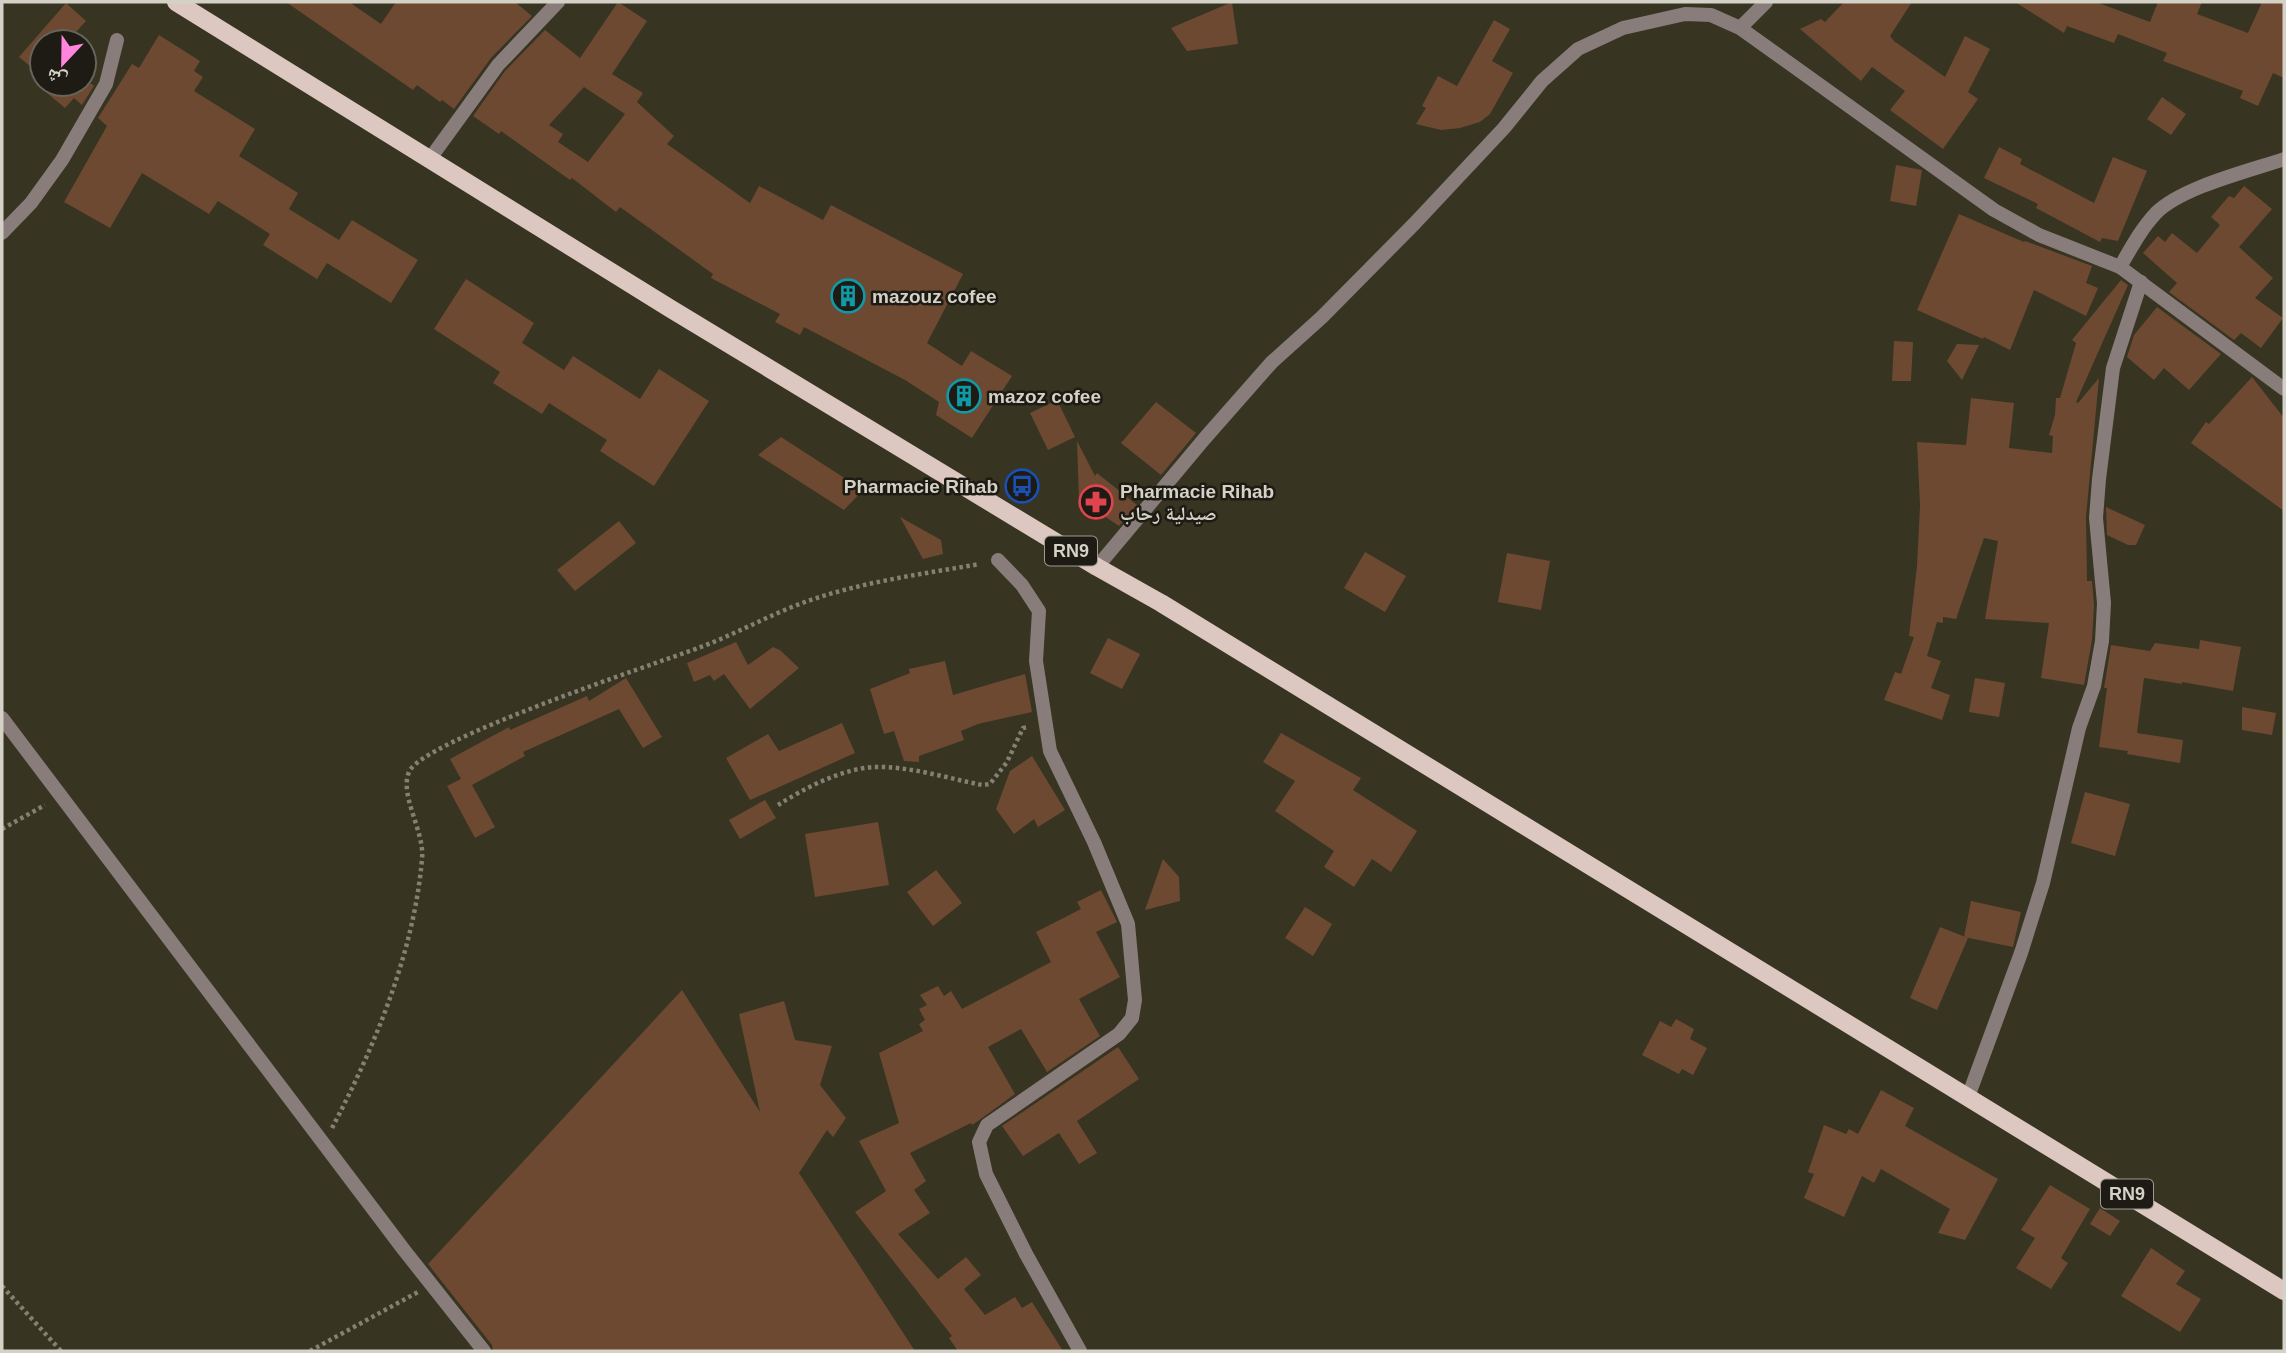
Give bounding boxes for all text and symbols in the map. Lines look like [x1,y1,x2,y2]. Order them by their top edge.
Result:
north arrow [28,28,98,98]
text: ش [44,64,70,92]
building icon: mazouz cofee [829,277,867,315]
place label: mazouz cofee [872,286,997,307]
building icon: mazoz cofee [945,377,983,415]
place label: mazoz cofee [988,386,1101,407]
bus stop icon: Pharmacie Rihab [1003,467,1041,505]
place label: Pharmacie Rihab [844,476,998,497]
place label: Pharmacie Rihab صيدلية رحاب [1120,481,1274,525]
pharmacy icon: Pharmacie Rihab صيدلية رحاب [1077,483,1115,521]
road number: RN9 [1045,536,1097,566]
road number: RN9 [2101,1180,2153,1209]

